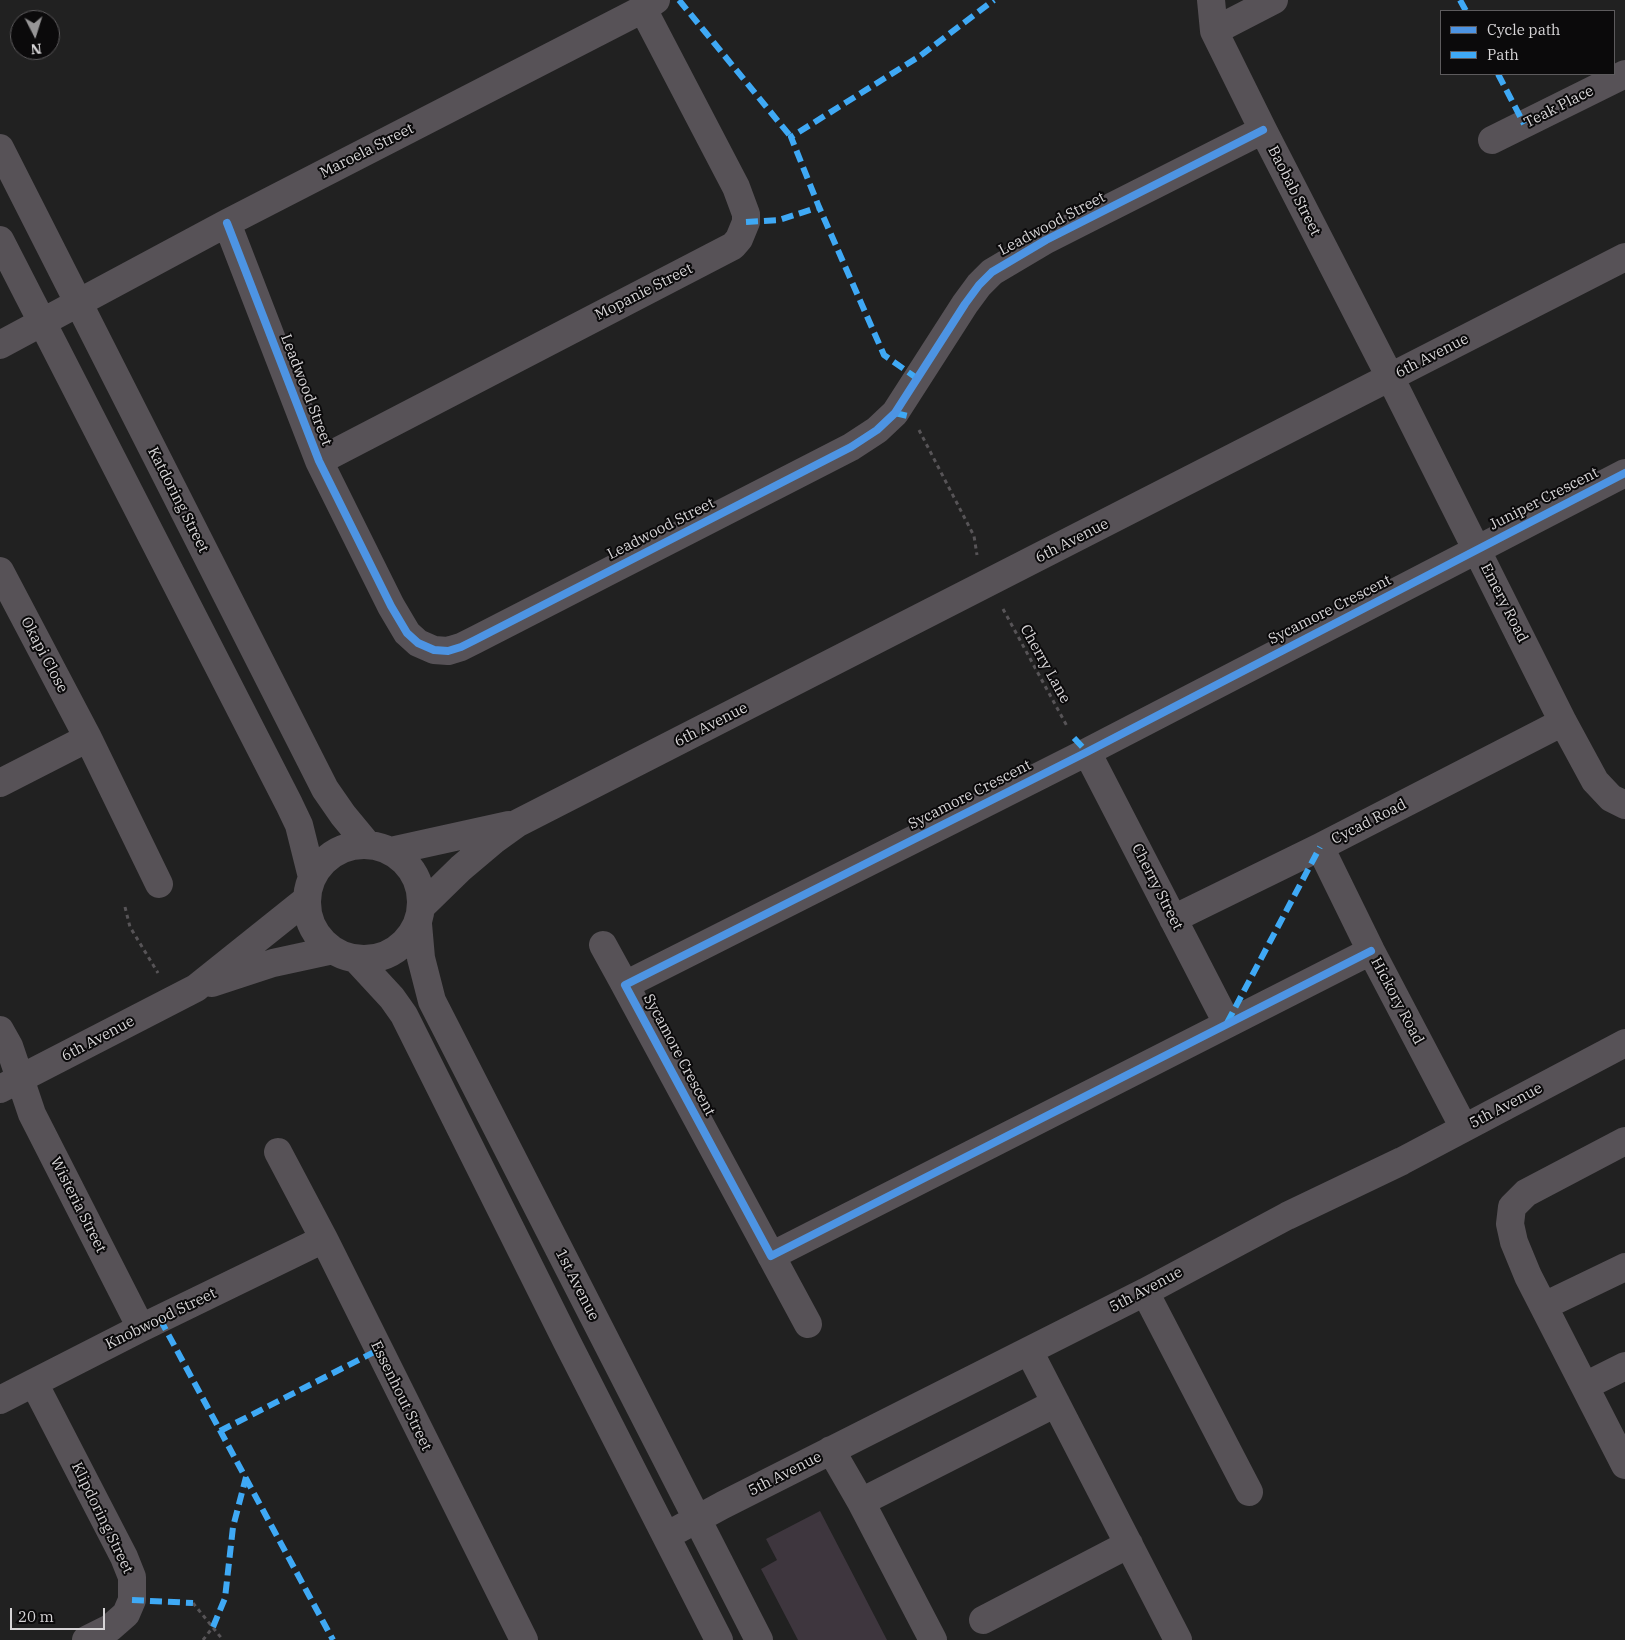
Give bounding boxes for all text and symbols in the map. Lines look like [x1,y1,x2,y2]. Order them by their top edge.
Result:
north arrow [10,10,60,60]
legend [1440,10,1615,75]
text: Cycle path [1487,20,1560,39]
text: N [30,39,43,58]
text: Path [1487,45,1519,64]
street label: Teak Place [1521,82,1597,132]
street label: Maroela Street [317,120,417,182]
street label: Baobab Street [1264,143,1324,239]
street label: Leadwood Street [996,188,1108,260]
street label: Mopanie Street [592,260,696,324]
street label: 6th Avenue [1392,330,1472,382]
street label: Leadwood Street [276,332,336,448]
street label: Katdoring Street [144,444,212,556]
street label: Juniper Crescent [1486,464,1602,534]
street label: Leadwood Street [604,494,718,564]
street label: 6th Avenue [1032,515,1112,567]
street label: Emery Road [1476,560,1532,646]
street label: Sycamore Crescent [1266,571,1394,649]
street label: Okapi Close [17,614,71,696]
street label: Cherry Lane [1016,622,1074,706]
street label: 6th Avenue [671,699,751,751]
street label: Sycamore Crescent [906,756,1034,834]
street label: Cycad Road [1328,795,1410,849]
street label: Cherry Street [1128,841,1186,933]
street label: Hickory Road [1367,955,1427,1047]
street label: Sycamore Crescent [639,991,719,1119]
street label: 6th Avenue [59,1012,137,1066]
street label: 5th Avenue [1467,1079,1545,1133]
street label: Wisteria Street [46,1154,110,1256]
street label: 1st Avenue [551,1246,603,1324]
street label: 5th Avenue [1107,1263,1185,1317]
street label: Knobwood Street [103,1284,219,1354]
street label: Essenhout Street [367,1338,435,1454]
street label: 5th Avenue [745,1448,825,1500]
street label: Klipdoring Street [67,1459,137,1577]
scale bar [12,1598,108,1630]
text: 20 m [18,1607,54,1626]

